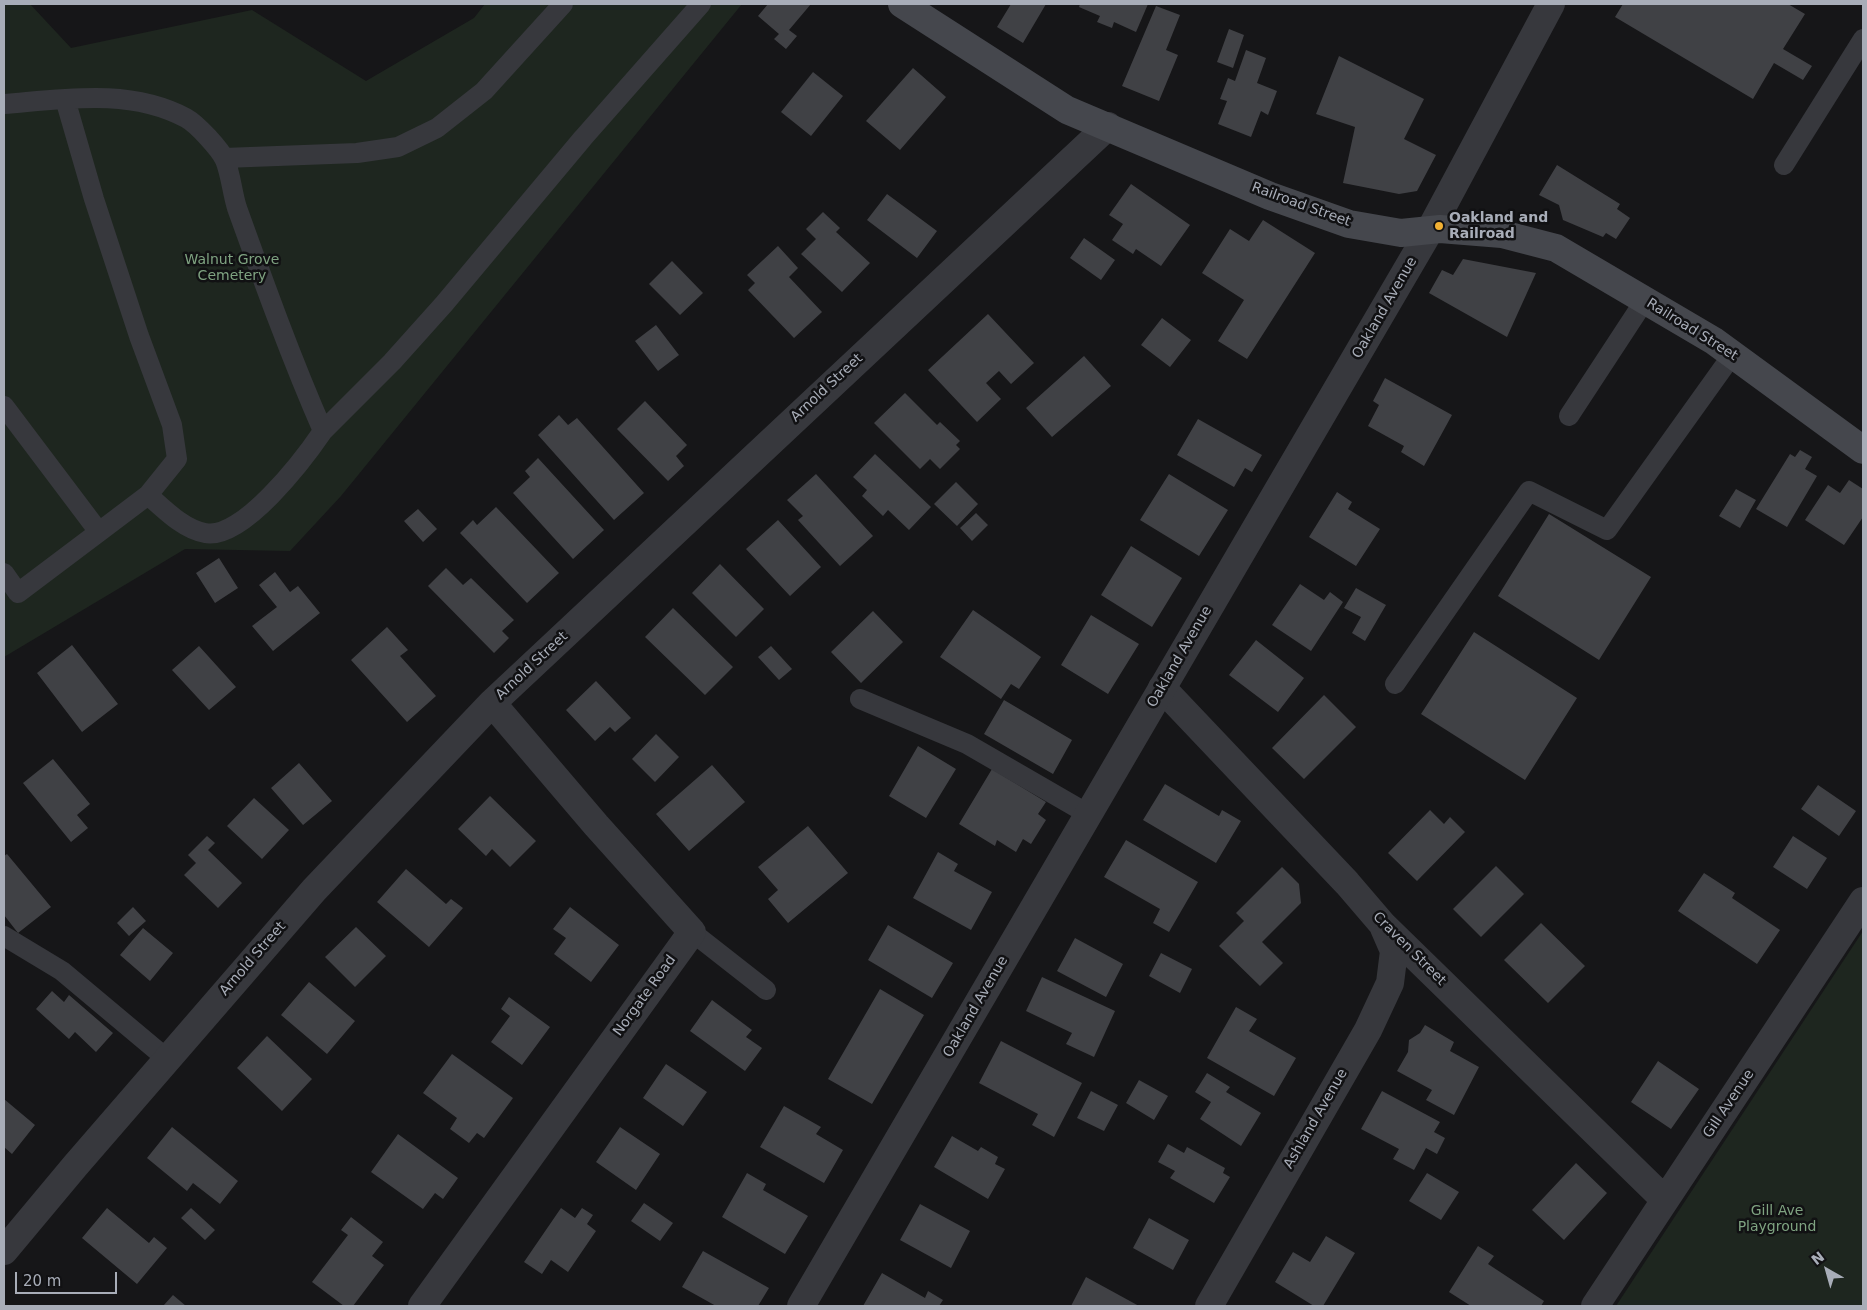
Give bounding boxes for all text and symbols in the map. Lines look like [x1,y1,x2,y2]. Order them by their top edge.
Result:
street label: Railroad Street [1249,179,1353,231]
place label: Oakland and Railroad [1449,210,1548,242]
marker: Oakland and Railroad [1433,220,1445,232]
park label: Walnut Grove Cemetery [185,252,279,284]
street label: Oakland Avenue [1349,254,1421,362]
street label: Railroad Street [1643,295,1741,365]
street label: Arnold Street [788,350,866,426]
street label: Oakland Avenue [1144,603,1216,711]
street label: Arnold Street [493,628,571,704]
street label: Craven Street [1369,909,1449,989]
street label: Arnold Street [216,919,290,999]
street label: Norgate Road [610,952,680,1040]
street label: Oakland Avenue [940,953,1012,1061]
street label: Ashland Avenue [1281,1066,1351,1172]
street label: Gill Avenue [1700,1067,1758,1141]
park label: Gill Ave Playground [1738,1203,1816,1236]
north arrow [1802,1245,1852,1295]
text: N [1808,1248,1827,1268]
scale bar [18,1262,120,1294]
text: 20 m [23,1272,61,1290]

